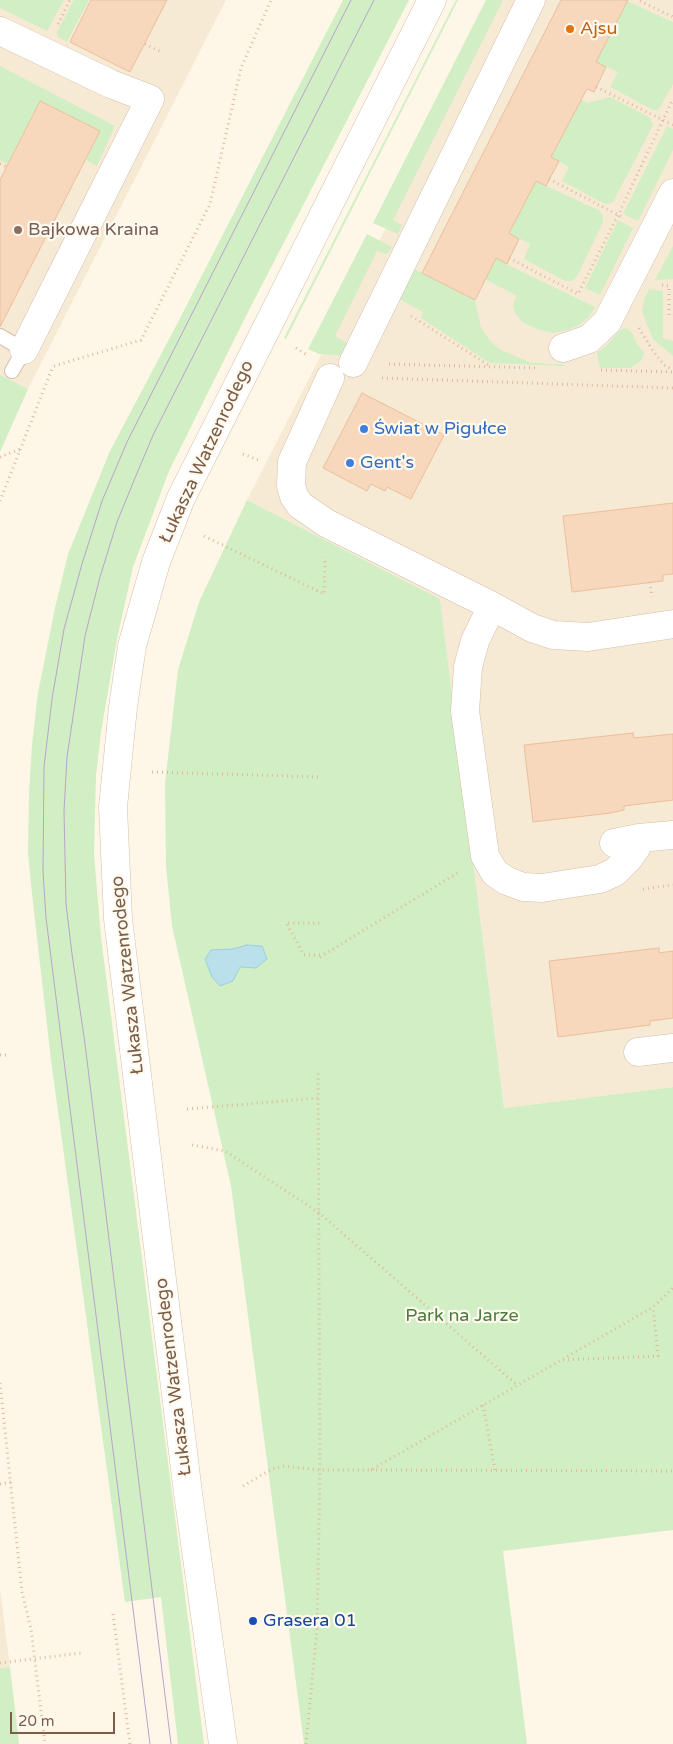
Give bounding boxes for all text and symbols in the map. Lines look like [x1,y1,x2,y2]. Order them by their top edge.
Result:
place label: Ajsu [580,18,617,40]
marker: Ajsu [564,23,576,35]
place label: Bajkowa Kraina [28,219,159,241]
marker: Bajkowa Kraina [12,224,24,236]
street label: Łukasza Watzenrodego [155,357,259,547]
place label: Świat w Pigułce [374,418,507,440]
marker: Świat w Pigułce [358,423,370,435]
place label: Gent's [360,452,414,474]
marker: Gent's [344,457,356,469]
street label: Łukasza Watzenrodego [107,875,149,1075]
street label: Łukasza Watzenrodego [151,1277,197,1477]
park label: Park na Jarze [405,1305,519,1327]
place label: Grasera 01 [263,1610,357,1632]
marker: Grasera 01 [247,1615,259,1627]
scale bar [12,1702,118,1734]
text: 20 m [18,1712,55,1730]

